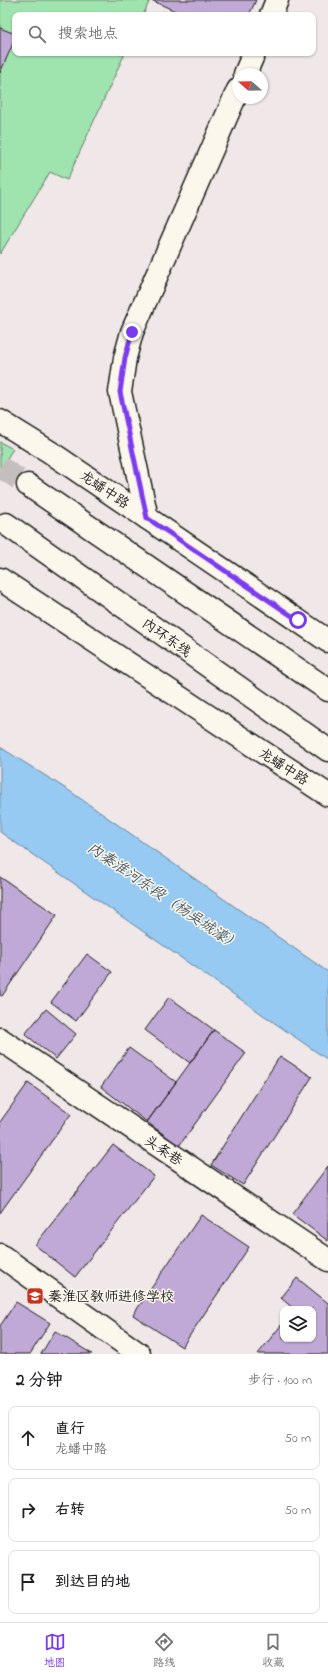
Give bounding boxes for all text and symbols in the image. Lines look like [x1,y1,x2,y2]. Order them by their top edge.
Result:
search box [12,12,316,56]
icon: search [26,23,48,45]
text: 搜索地点 [58,23,118,45]
north arrow [232,68,268,104]
route end [123,323,141,341]
street label: 龙蟠中路 [75,466,133,515]
route start [289,611,307,629]
street label: 内环东线 [137,614,195,663]
street label: 龙蟠中路 [254,743,312,791]
water label: 内秦淮河东段（杨吴城濠） [83,837,244,956]
street label: 头条巷 [140,1131,187,1172]
school or university icon: 秦淮区教师进修学校 [25,1286,45,1306]
place label: 秦淮区教师进修学校 [48,1287,174,1308]
map controls [280,1306,316,1342]
button: layers [280,1306,316,1342]
text: 2 分钟 [16,1368,63,1393]
text: 步行 · 100 m [248,1371,312,1390]
text: 直行 [55,1418,85,1440]
icon: ahead [17,1427,39,1449]
text: 50 m [285,1429,311,1448]
text: 龙蟠中路 [55,1440,107,1459]
icon: right [17,1499,39,1521]
text: 右转 [55,1499,85,1521]
text: 50 m [285,1501,311,1520]
icon: arrive [17,1571,39,1593]
text: 到达目的地 [55,1571,130,1593]
tab: 地图 [44,1631,66,1671]
tab: 路线 [153,1631,175,1671]
tab: 收藏 [262,1631,284,1671]

